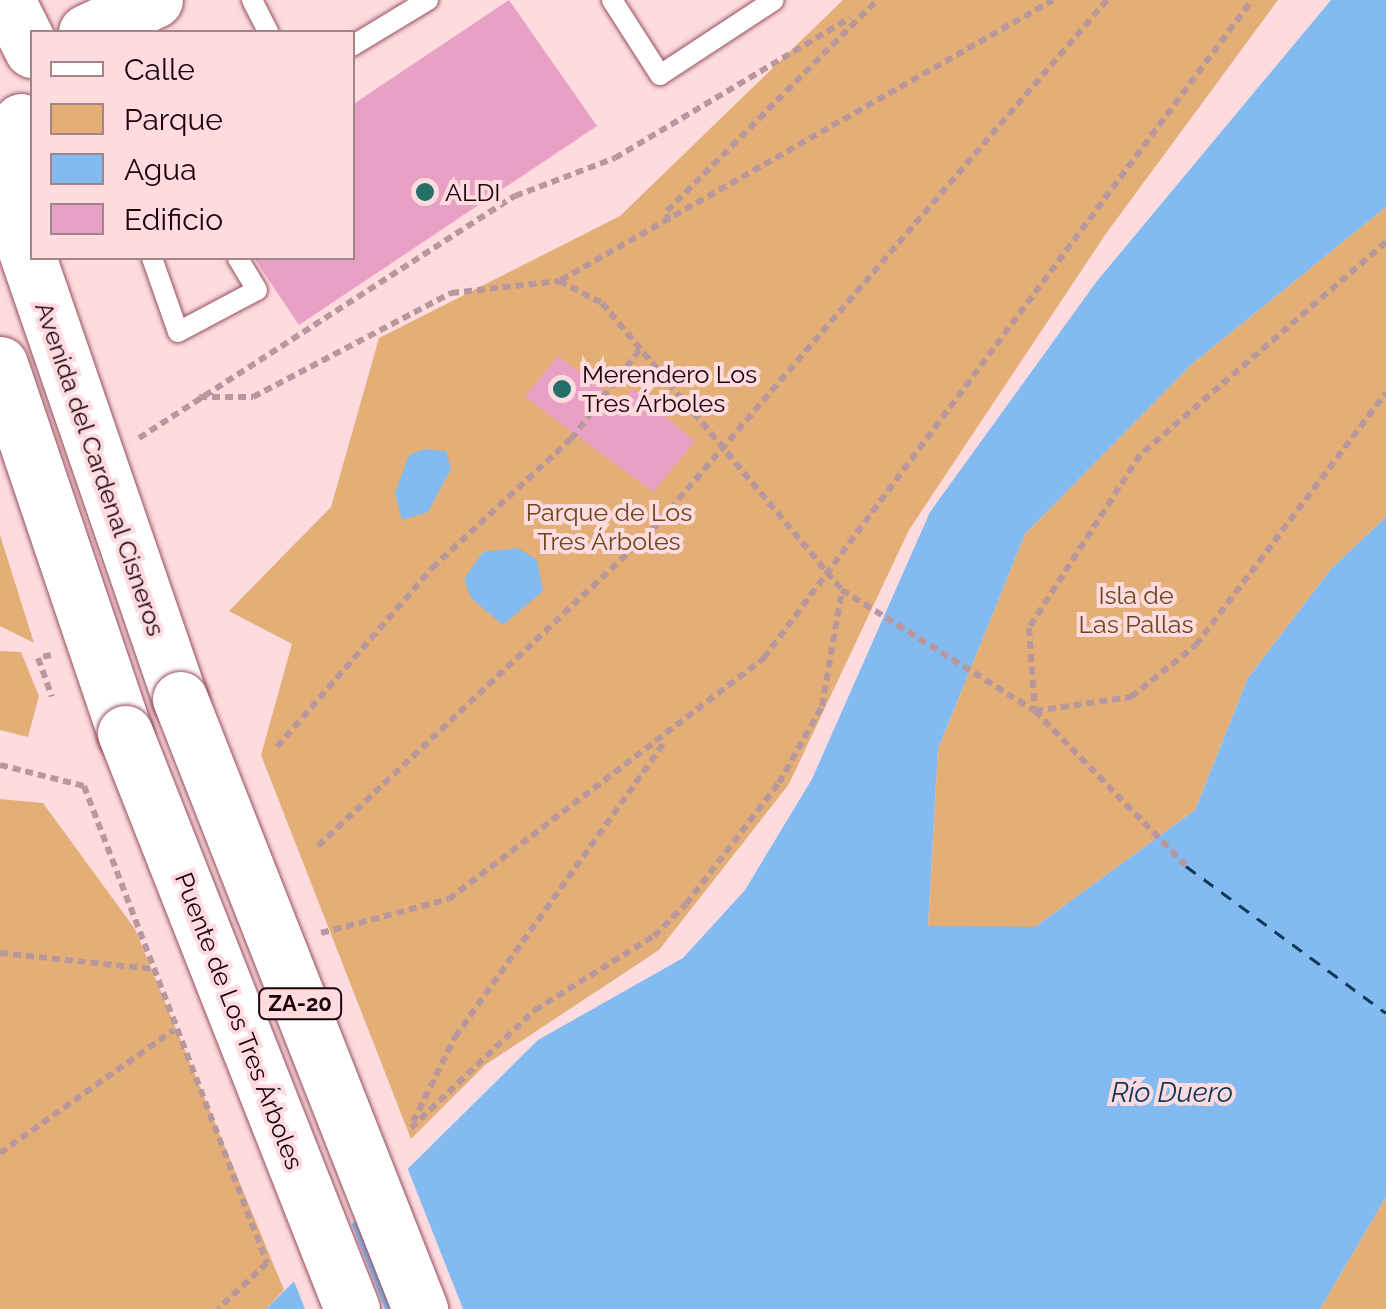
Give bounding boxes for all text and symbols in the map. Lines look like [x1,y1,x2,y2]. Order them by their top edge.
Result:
legend [30,30,355,260]
text: Calle [124,52,195,87]
text: Parque [124,102,223,137]
text: Agua [124,152,197,187]
place label: ALDI [445,177,501,207]
marker: ALDI [414,181,436,203]
text: Edificio [124,202,223,237]
street label: Avenida del Cardenal Cisneros [28,297,172,641]
place label: Merendero Los Tres Árboles [582,360,757,419]
marker: Merendero Los Tres Árboles [551,378,573,400]
park label: Parque de Los Tres Árboles [526,498,692,557]
park label: Isla de Las Pallas [1079,581,1193,640]
street label: Puente de Los Tres Árboles [168,868,310,1174]
road number: ZA-20 [258,987,342,1021]
water label: Río Duero [1111,1076,1233,1110]

